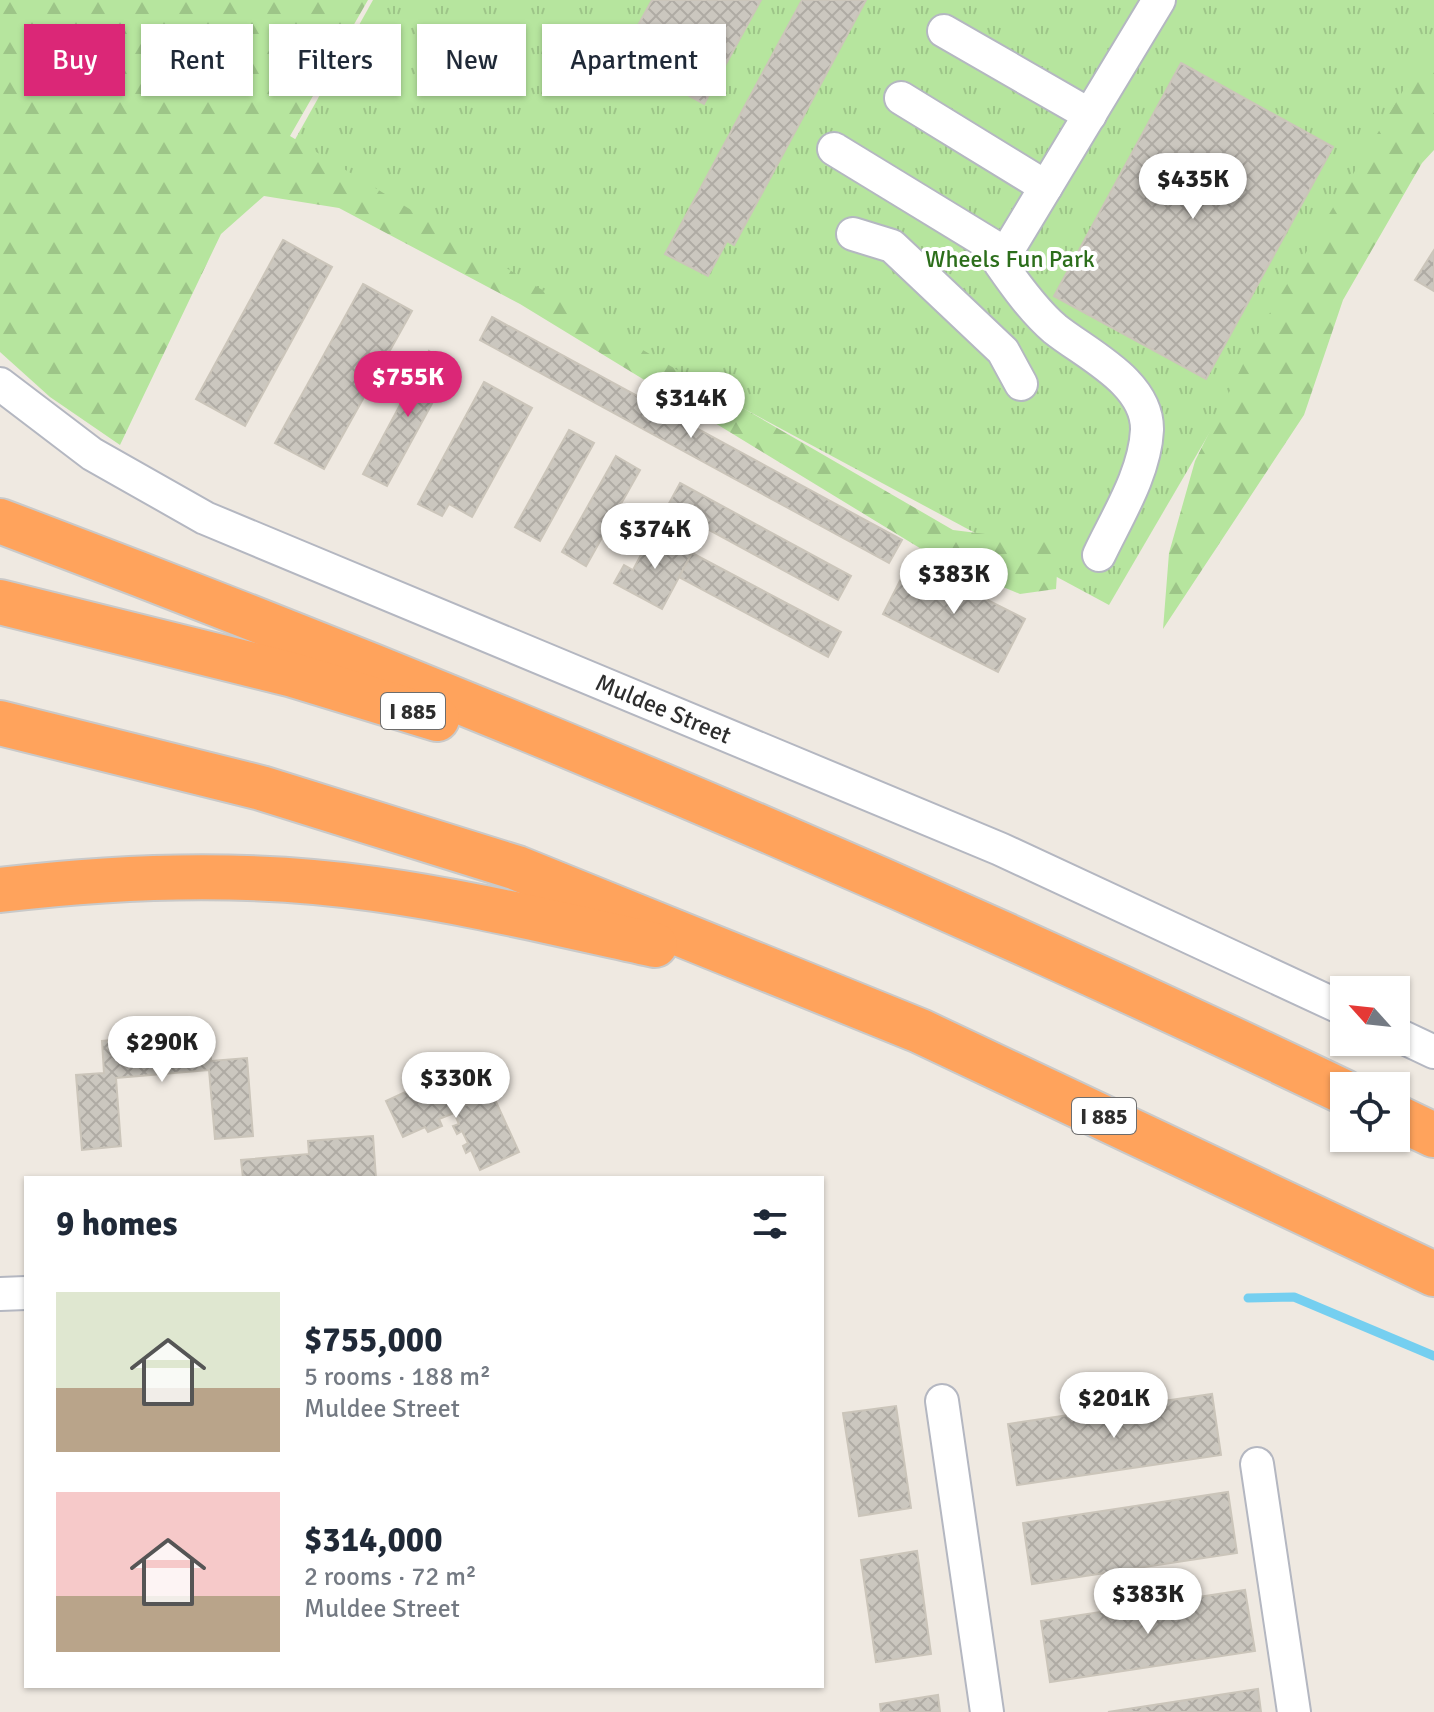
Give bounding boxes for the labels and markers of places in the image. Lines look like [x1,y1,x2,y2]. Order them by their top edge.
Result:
pin: $435K [1137,153,1249,221]
pin: $755K [352,351,464,419]
pin: $314K [635,372,747,440]
pin: $374K [599,503,711,571]
pin: $383K [898,548,1010,616]
pin: $290K [106,1016,218,1084]
pin: $330K [400,1052,512,1120]
pin: $201K [1058,1372,1170,1440]
pin: $383K [1092,1568,1204,1636]

